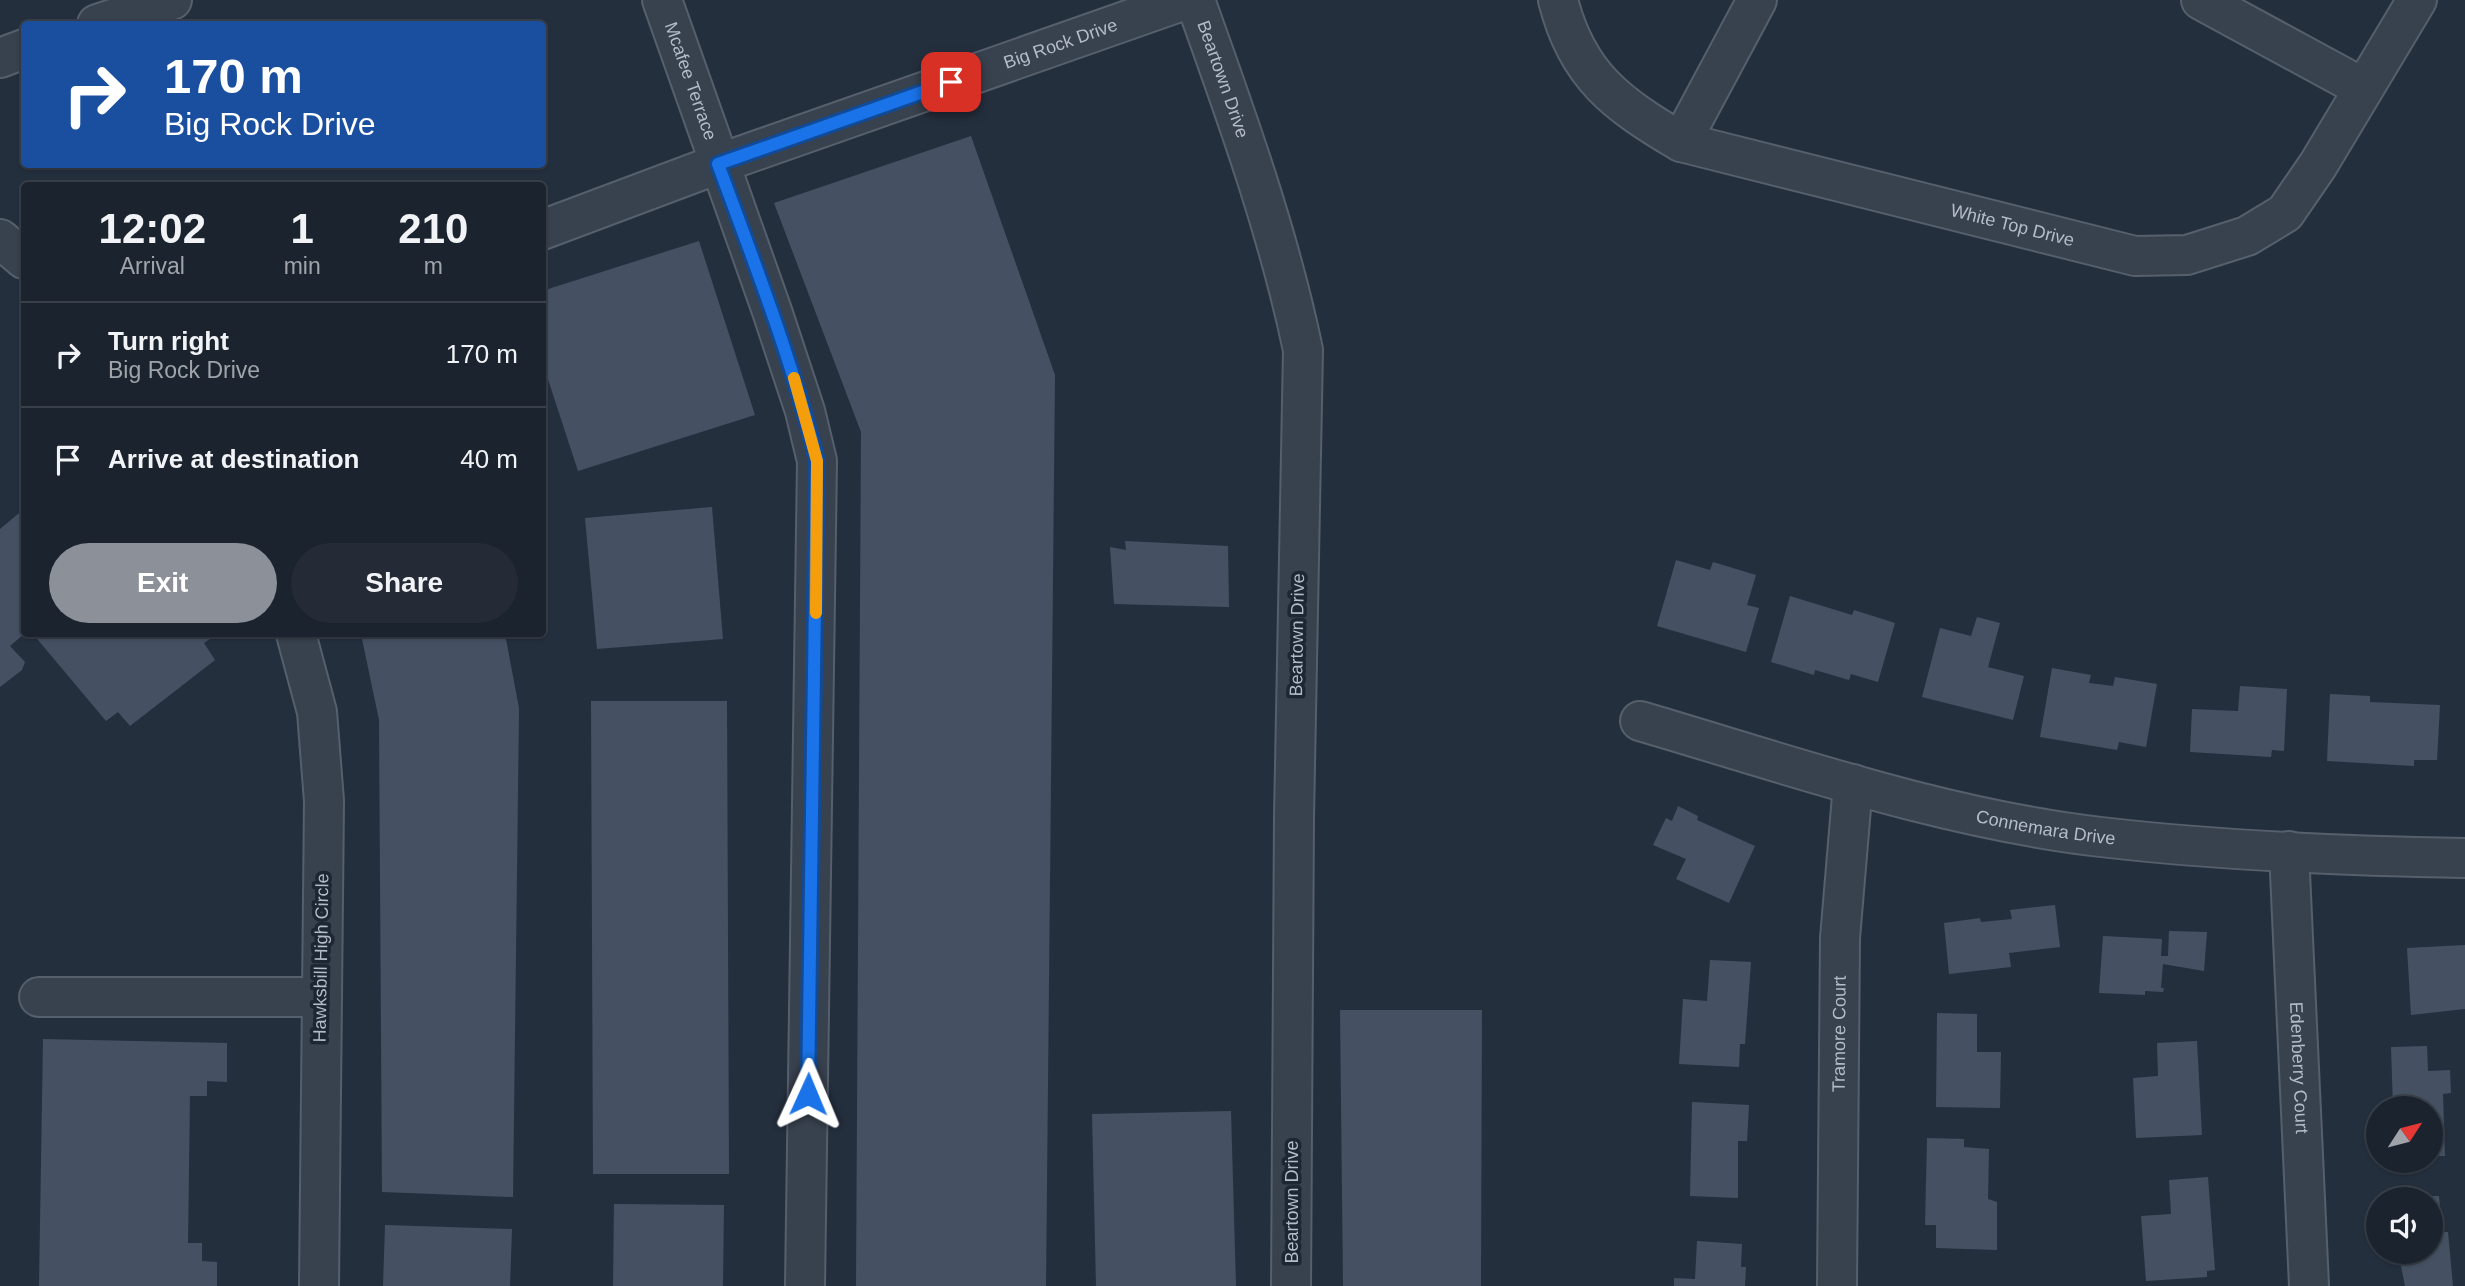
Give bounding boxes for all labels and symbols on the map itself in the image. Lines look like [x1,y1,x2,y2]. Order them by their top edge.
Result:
street label: Big Rock Drive [1001,15,1120,73]
street label: Beartown Drive [1193,18,1253,141]
street label: Mcafee Terrace [661,19,721,143]
pin [921,52,981,112]
street label: White Top Drive [1948,200,2076,250]
street label: Beartown Drive [1286,573,1308,697]
street label: Connemara Drive [1974,806,2117,849]
street label: Hawksbill High Circle [310,873,332,1043]
street label: Tramore Court [1829,976,1850,1092]
street label: Edenberry Court [2286,1001,2312,1134]
position arrow [771,1057,845,1131]
north arrow [2366,1096,2443,1172]
street label: Beartown Drive [1282,1140,1302,1264]

